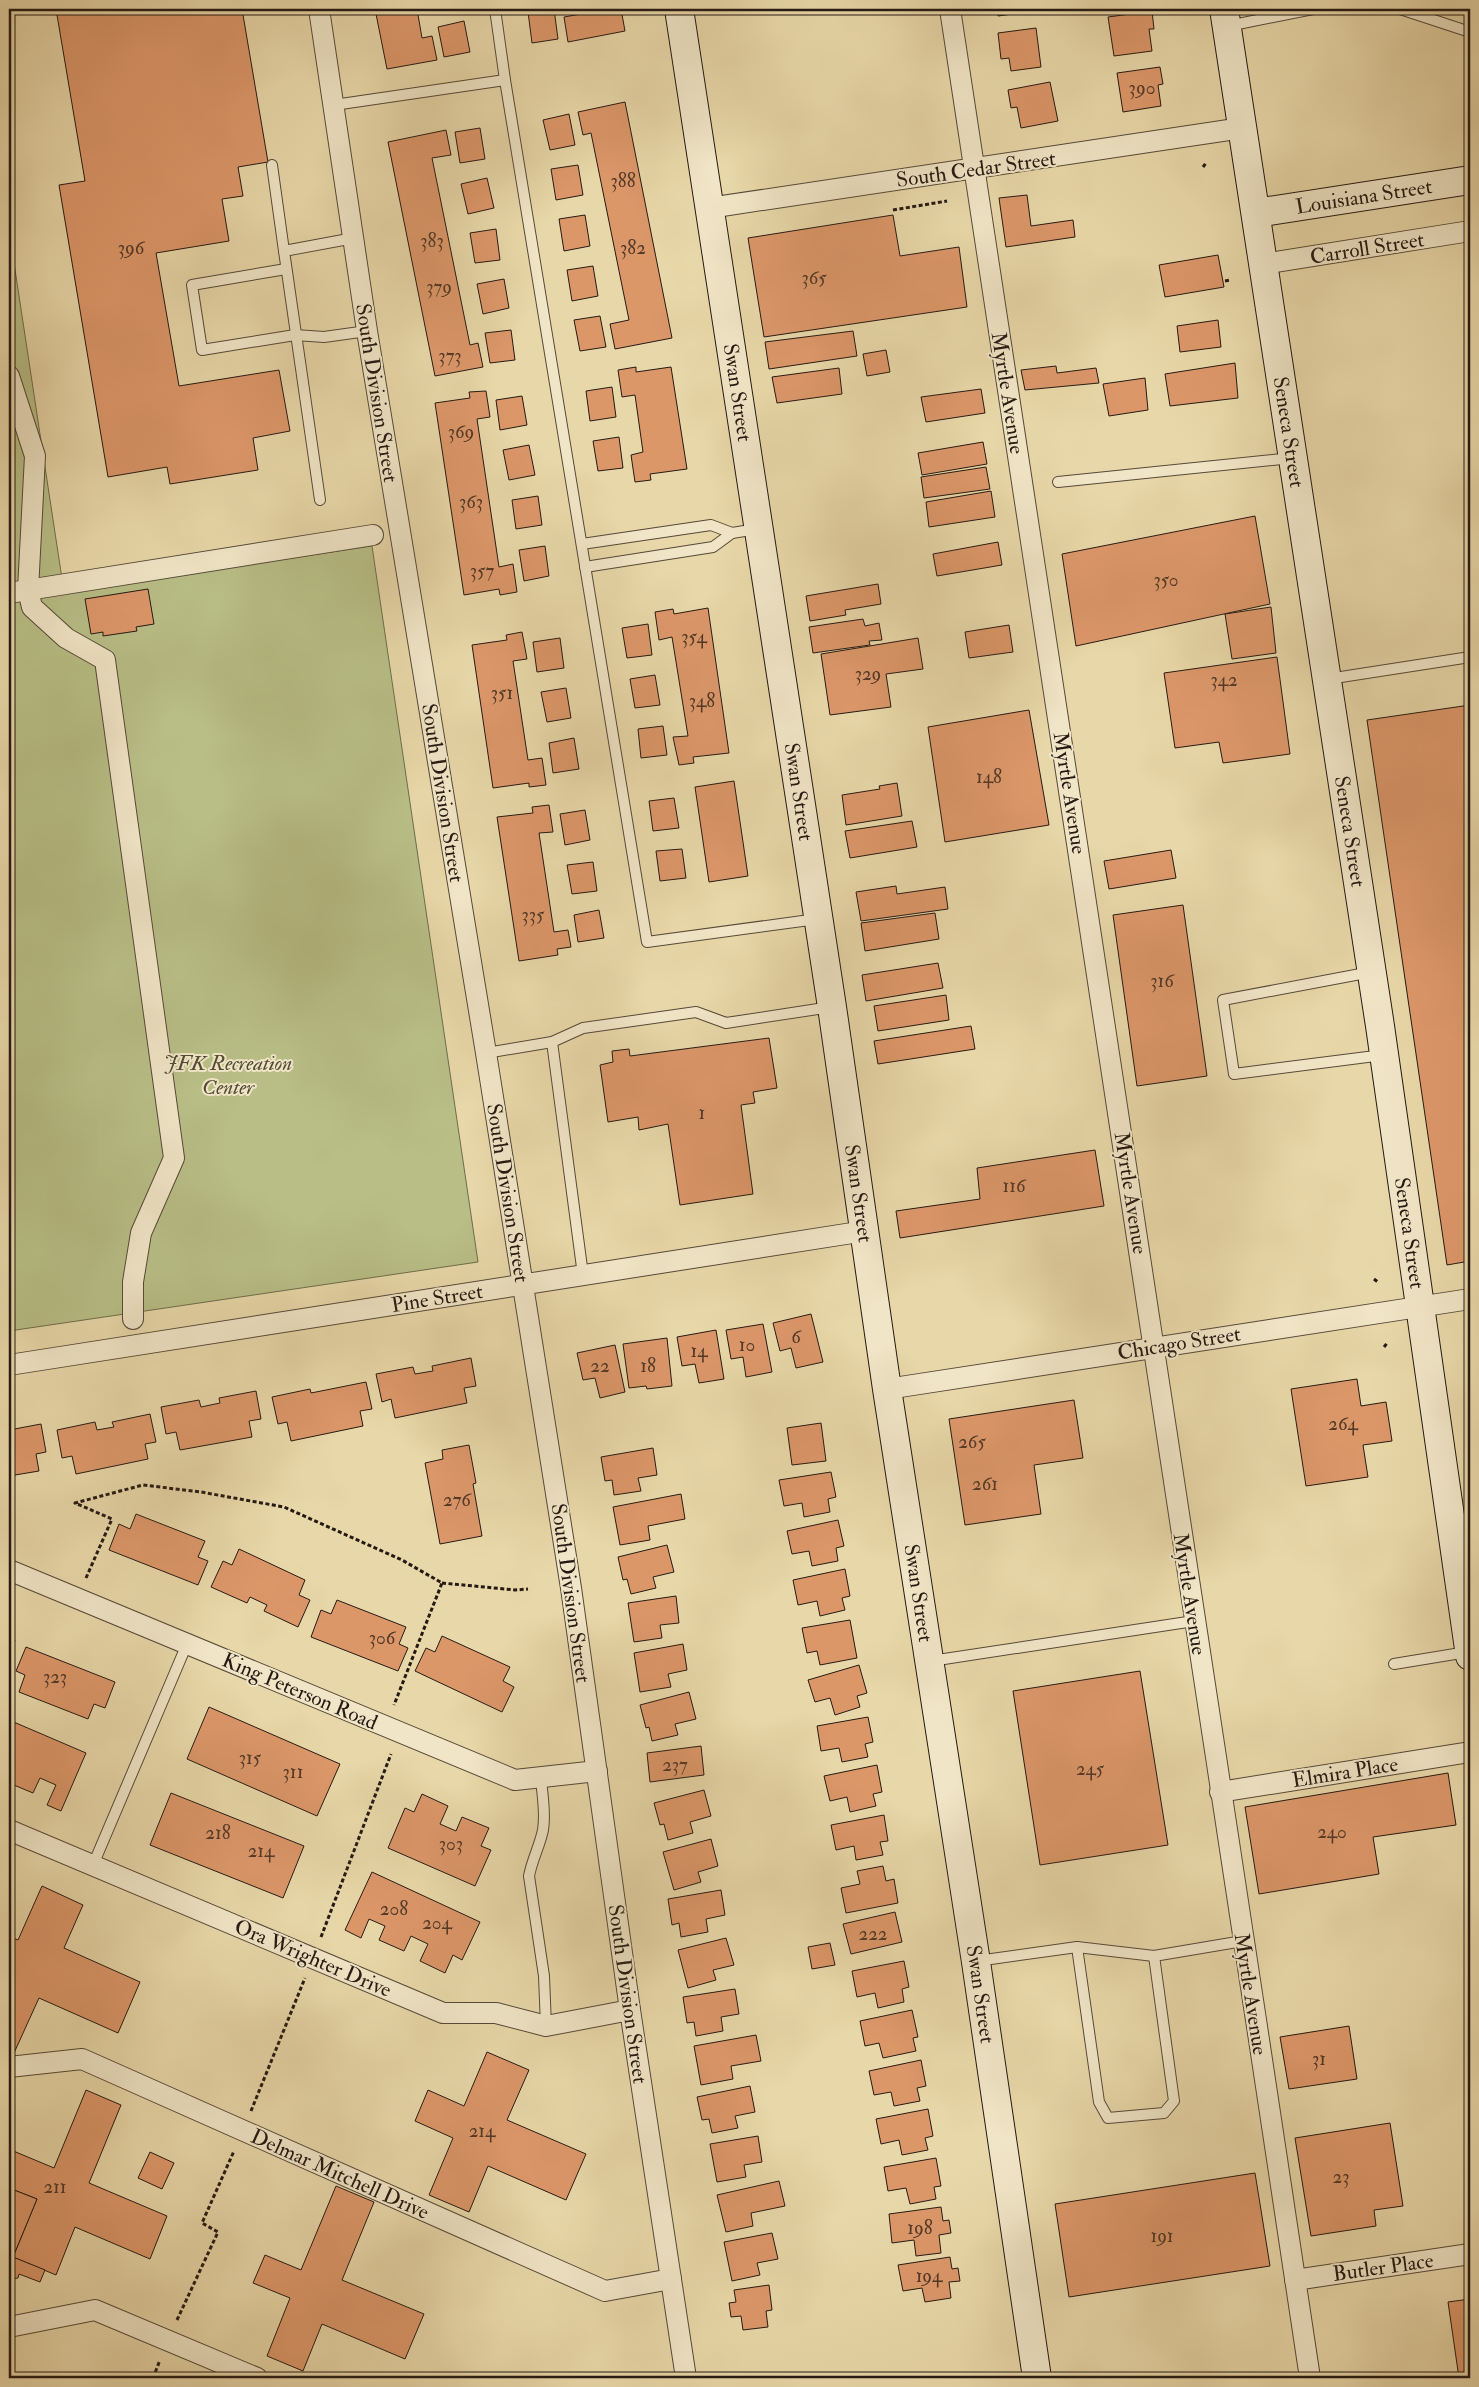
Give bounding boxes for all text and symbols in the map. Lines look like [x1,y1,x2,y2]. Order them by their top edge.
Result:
house number: 390 [1129,76,1155,100]
street label: South Cedar Street [895,145,1058,194]
house number: 388 [610,169,636,193]
street label: Louisiana Street [1294,173,1434,221]
street label: Carroll Street [1308,226,1426,271]
house number: 383 [420,229,444,253]
house number: 396 [118,236,146,260]
house number: 382 [620,236,646,260]
house number: 365 [801,266,827,290]
house number: 379 [426,275,452,299]
street label: South Division Street [349,302,404,485]
street label: Myrtle Avenue [985,330,1030,456]
street label: Swan Street [716,342,758,444]
house number: 373 [438,344,462,368]
street label: Seneca Street [1267,375,1310,490]
house number: 369 [448,420,474,444]
house number: 363 [459,490,483,514]
house number: 357 [470,559,494,583]
house number: 350 [1153,568,1179,592]
house number: 354 [681,625,707,649]
house number: 329 [855,662,881,686]
house number: 342 [1210,668,1238,692]
house number: 351 [491,681,513,705]
house number: 348 [689,689,715,713]
street label: South Division Street [415,702,470,885]
street label: Myrtle Avenue [1047,730,1092,856]
street label: Swan Street [778,741,819,843]
house number: 148 [976,765,1002,789]
street label: Seneca Street [1328,774,1372,889]
house number: 335 [522,903,545,927]
house number: 316 [1150,969,1175,993]
park label: JFK Recreation Center [164,1050,292,1101]
house number: 1 [699,1101,705,1125]
street label: South Division Street [480,1102,535,1285]
street label: Myrtle Avenue [1108,1130,1153,1256]
street label: Swan Street [838,1143,879,1245]
house number: 116 [1002,1174,1027,1198]
street label: Seneca Street [1388,1176,1430,1291]
street label: Pine Street [389,1278,485,1319]
street label: Chicago Street [1115,1320,1243,1367]
house number: 6 [791,1325,802,1349]
house number: 10 [739,1333,755,1357]
house number: 14 [690,1339,708,1363]
house number: 22 [590,1354,610,1378]
house number: 18 [640,1354,656,1378]
house number: 264 [1328,1412,1358,1436]
house number: 265 [958,1430,986,1454]
house number: 261 [972,1472,998,1496]
house number: 276 [443,1488,472,1512]
street label: South Division Street [545,1502,596,1685]
street label: Myrtle Avenue [1167,1531,1212,1657]
street label: Swan Street [897,1542,939,1644]
house number: 306 [369,1626,397,1650]
street label: King Peterson Road [218,1647,382,1737]
house number: 323 [43,1665,67,1689]
house number: 315 [239,1746,262,1770]
street label: Elmira Place [1290,1751,1400,1794]
house number: 237 [662,1753,688,1777]
house number: 245 [1076,1757,1105,1781]
house number: 311 [283,1760,303,1784]
house number: 240 [1317,1820,1347,1844]
house number: 218 [205,1821,231,1845]
house number: 303 [439,1832,463,1856]
house number: 214 [248,1839,275,1863]
house number: 208 [380,1897,408,1921]
street label: South Division Street [602,1903,653,2086]
house number: 204 [422,1911,453,1935]
street label: Ora Wrighter Drive [230,1913,396,2004]
house number: 222 [859,1922,887,1946]
street label: Myrtle Avenue [1228,1931,1273,2057]
street label: Swan Street [960,1943,1001,2045]
house number: 31 [1312,2047,1326,2071]
house number: 214 [469,2119,496,2143]
street label: Delmar Mitchell Drive [246,2123,433,2226]
house number: 23 [1333,2165,1349,2189]
house number: 211 [43,2175,67,2199]
house number: 198 [907,2216,933,2240]
house number: 191 [1150,2224,1174,2248]
street label: Butler Place [1331,2247,1435,2288]
house number: 194 [916,2264,943,2288]

